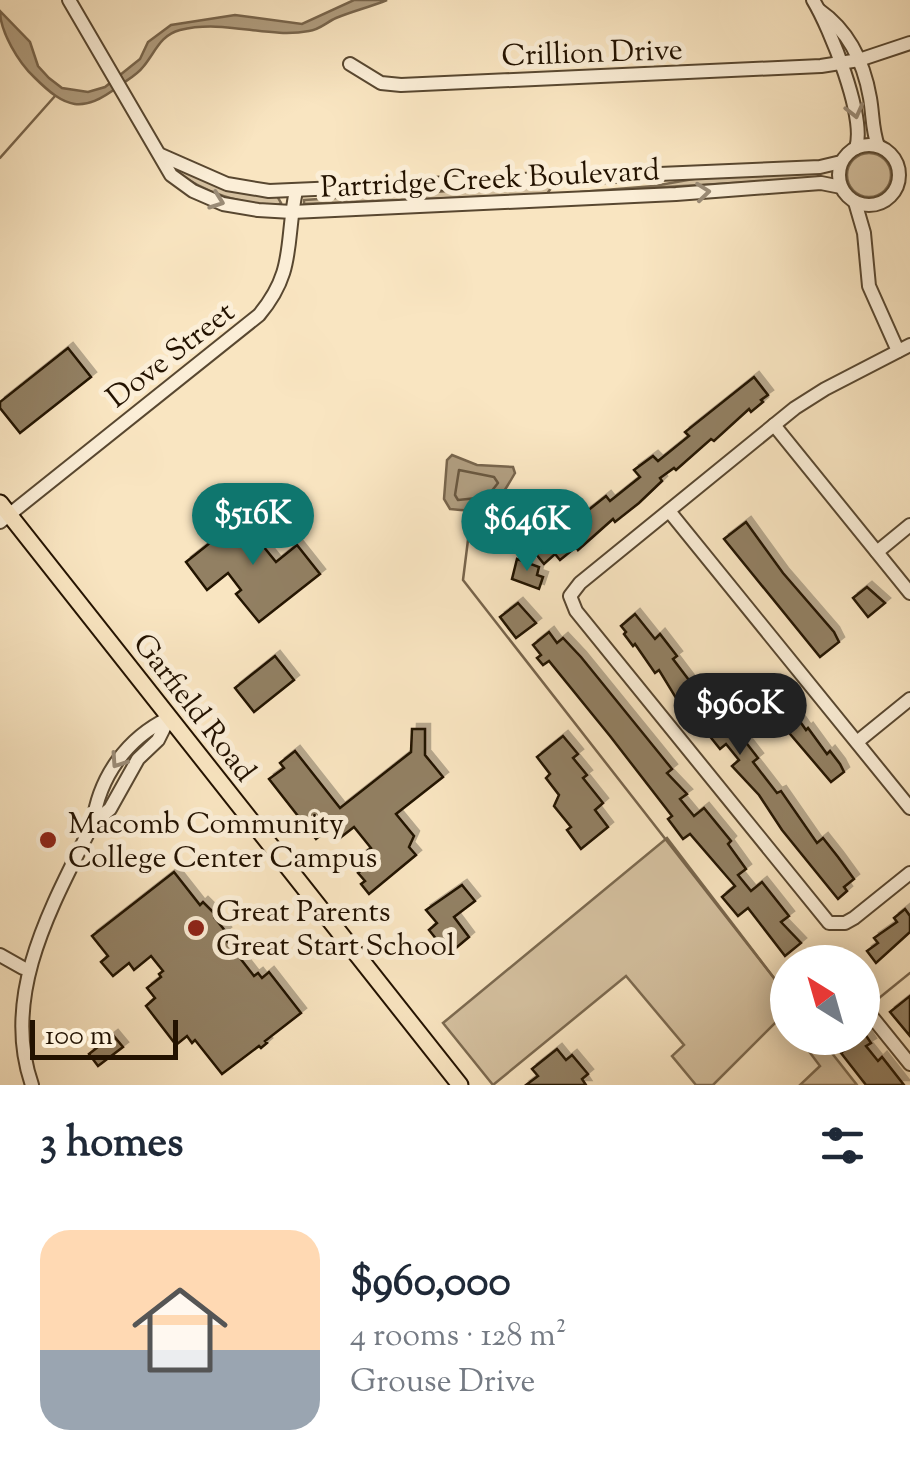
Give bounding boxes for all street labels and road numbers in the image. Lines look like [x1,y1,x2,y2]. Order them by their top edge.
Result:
street label: Crillion Drive [501,30,683,79]
street label: Partridge Creek Boulevard [319,150,661,211]
street label: Dove Street [98,292,245,420]
street label: Garfield Road [121,625,265,792]

